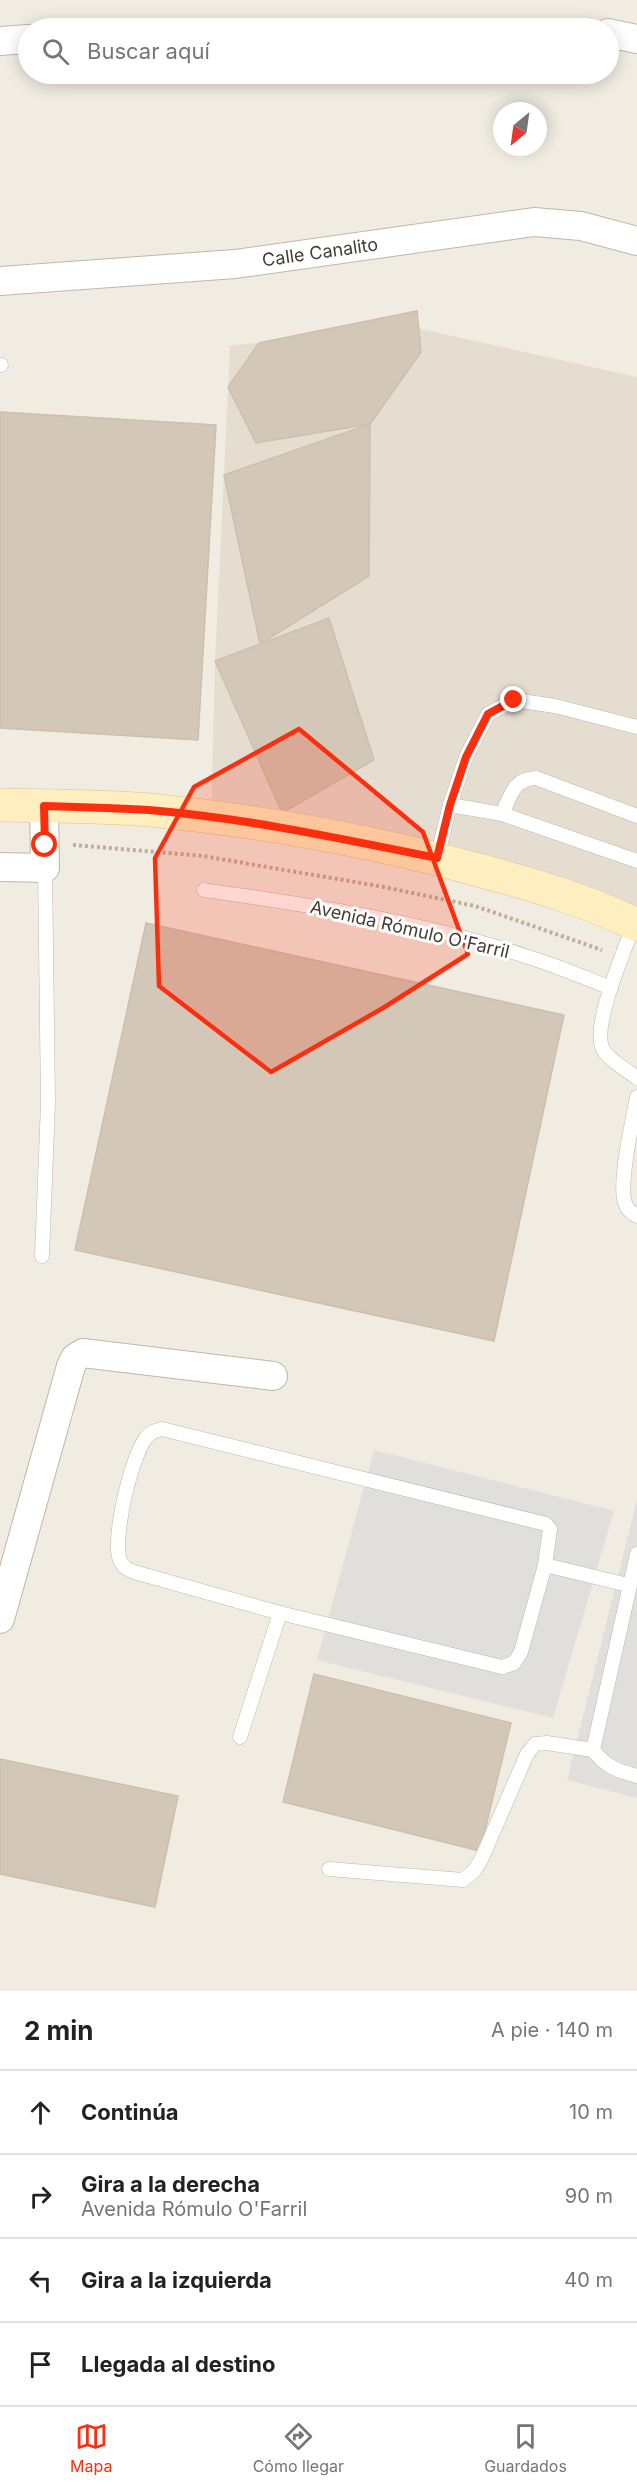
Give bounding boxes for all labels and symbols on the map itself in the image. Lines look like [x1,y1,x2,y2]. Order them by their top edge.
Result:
north arrow [493,102,547,156]
street label: Calle Canalito [261,233,379,271]
route end [500,686,526,712]
route start [31,831,57,857]
street label: Avenida Rómulo O'Farril [308,896,512,962]

